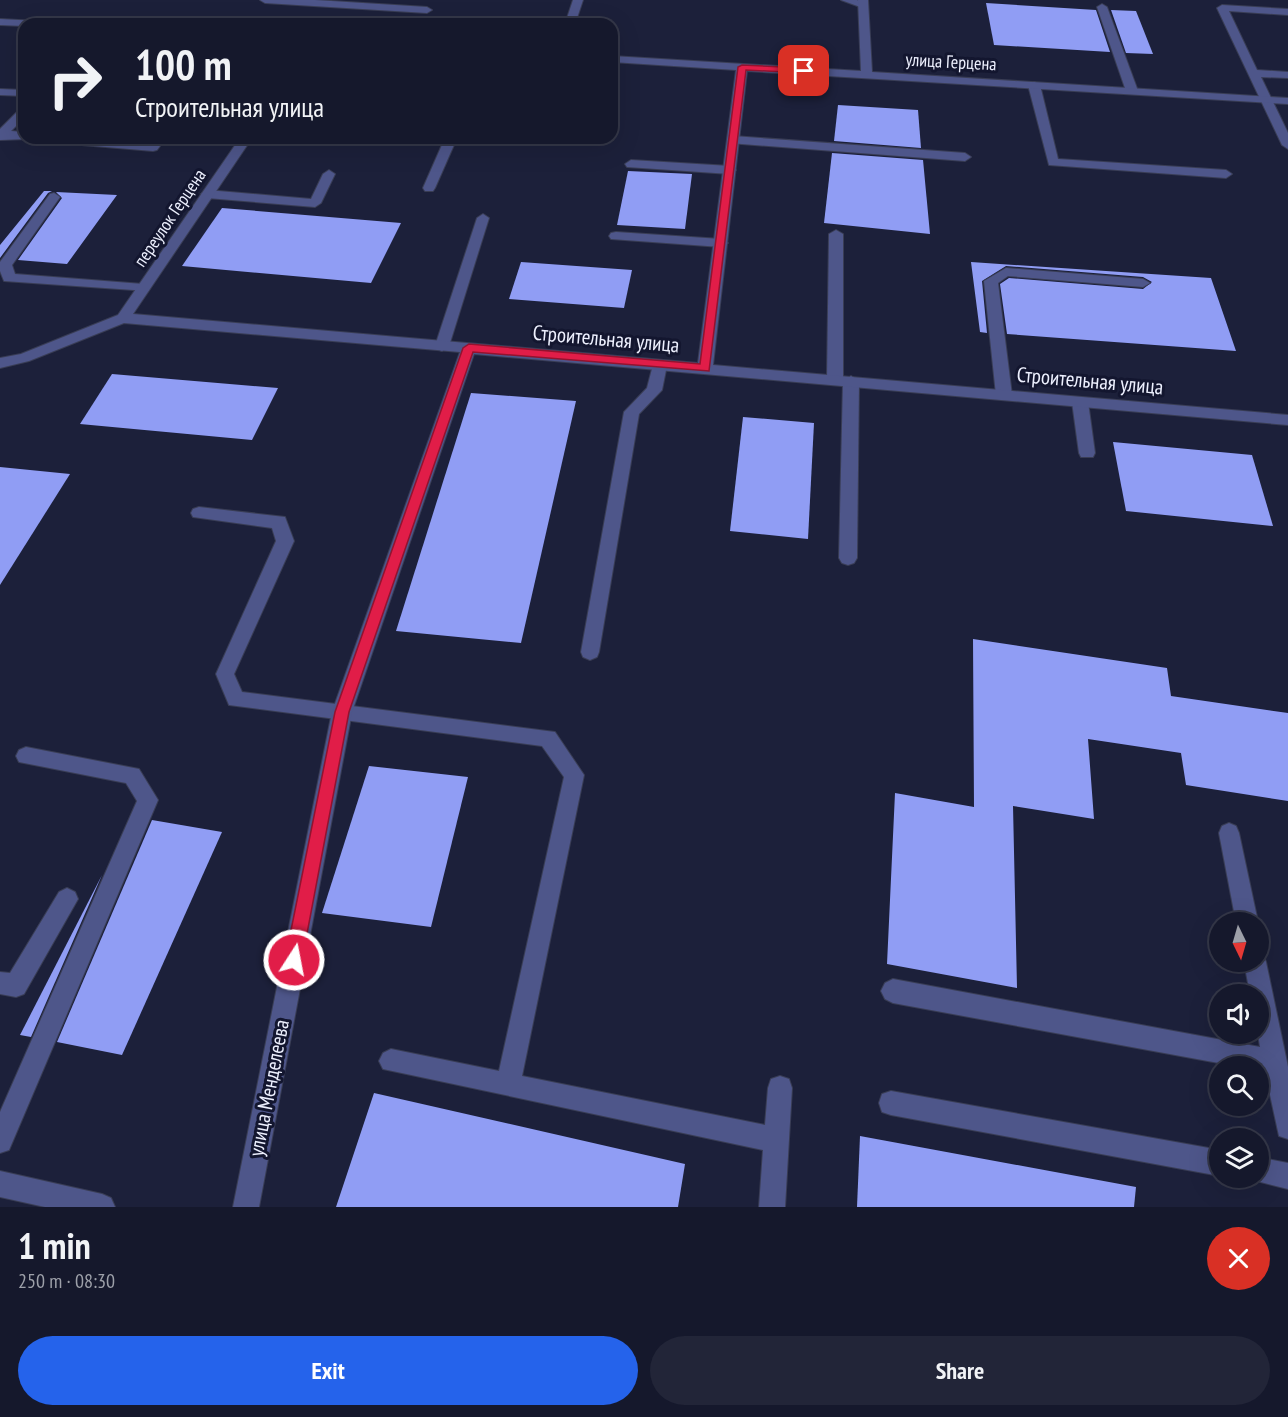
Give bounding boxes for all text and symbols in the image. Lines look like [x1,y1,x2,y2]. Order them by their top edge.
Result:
text: 100 m [135,37,232,92]
icon: right [36,42,114,120]
pin [778,45,829,96]
street label: улица Герцена [905,48,997,75]
icon: arrive [787,54,820,87]
text: Строительная улица [135,90,324,124]
street label: переулок Герцена [128,164,211,271]
street label: Строительная улица [532,319,680,358]
street label: Строительная улица [1016,361,1164,400]
north arrow [1209,912,1269,972]
map controls [1209,912,1269,1188]
position arrow [262,928,326,992]
button: sound [1209,984,1269,1044]
street label: улица Менделеева [242,1017,295,1159]
button: search [1209,1056,1269,1116]
button: layers [1209,1128,1269,1188]
text: 1 min [18,1222,91,1269]
button: close [1207,1227,1270,1290]
text: 250 m · 08:30 [18,1268,115,1294]
button: Exit [18,1336,638,1405]
button: Share [650,1336,1270,1405]

